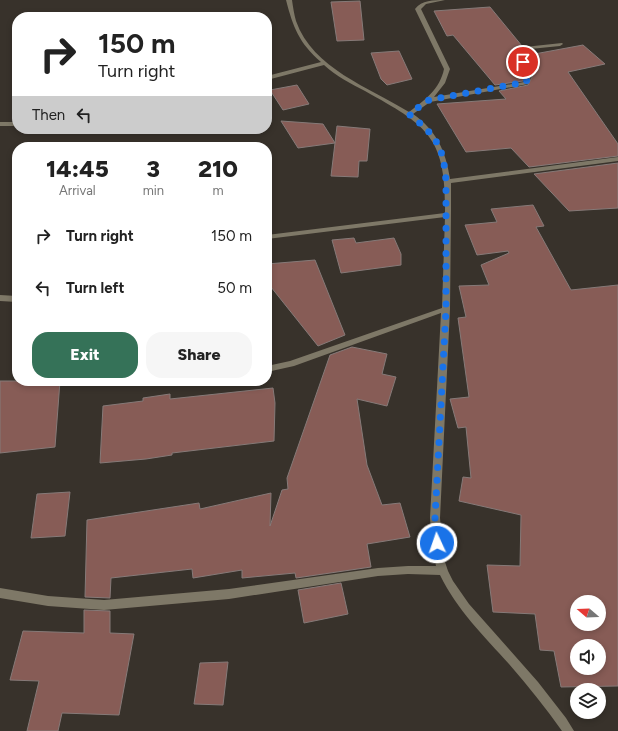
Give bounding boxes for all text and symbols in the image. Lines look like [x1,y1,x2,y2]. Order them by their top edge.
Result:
text: 150 m [98,26,175,60]
icon: right [32,28,84,80]
pin [506,45,540,79]
icon: arrive [512,51,534,73]
text: Turn right [98,60,175,82]
icon: left [73,104,95,126]
text: Then [32,106,65,124]
text: 14:45 [46,154,109,183]
text: 3 [147,154,160,183]
text: 210 [198,154,238,183]
text: Arrival [59,183,96,198]
text: min [143,183,164,198]
text: m [212,183,224,198]
icon: right [32,225,54,247]
text: Turn right [66,227,134,245]
text: 150 m [211,227,252,245]
icon: left [32,277,54,299]
text: Turn left [66,279,124,297]
text: 50 m [217,279,252,297]
button: Exit [32,332,138,378]
button: Share [146,332,252,378]
position arrow [416,522,458,564]
north arrow [570,595,606,631]
map controls [570,595,606,719]
button: sound [570,639,606,675]
button: layers [570,683,606,719]

